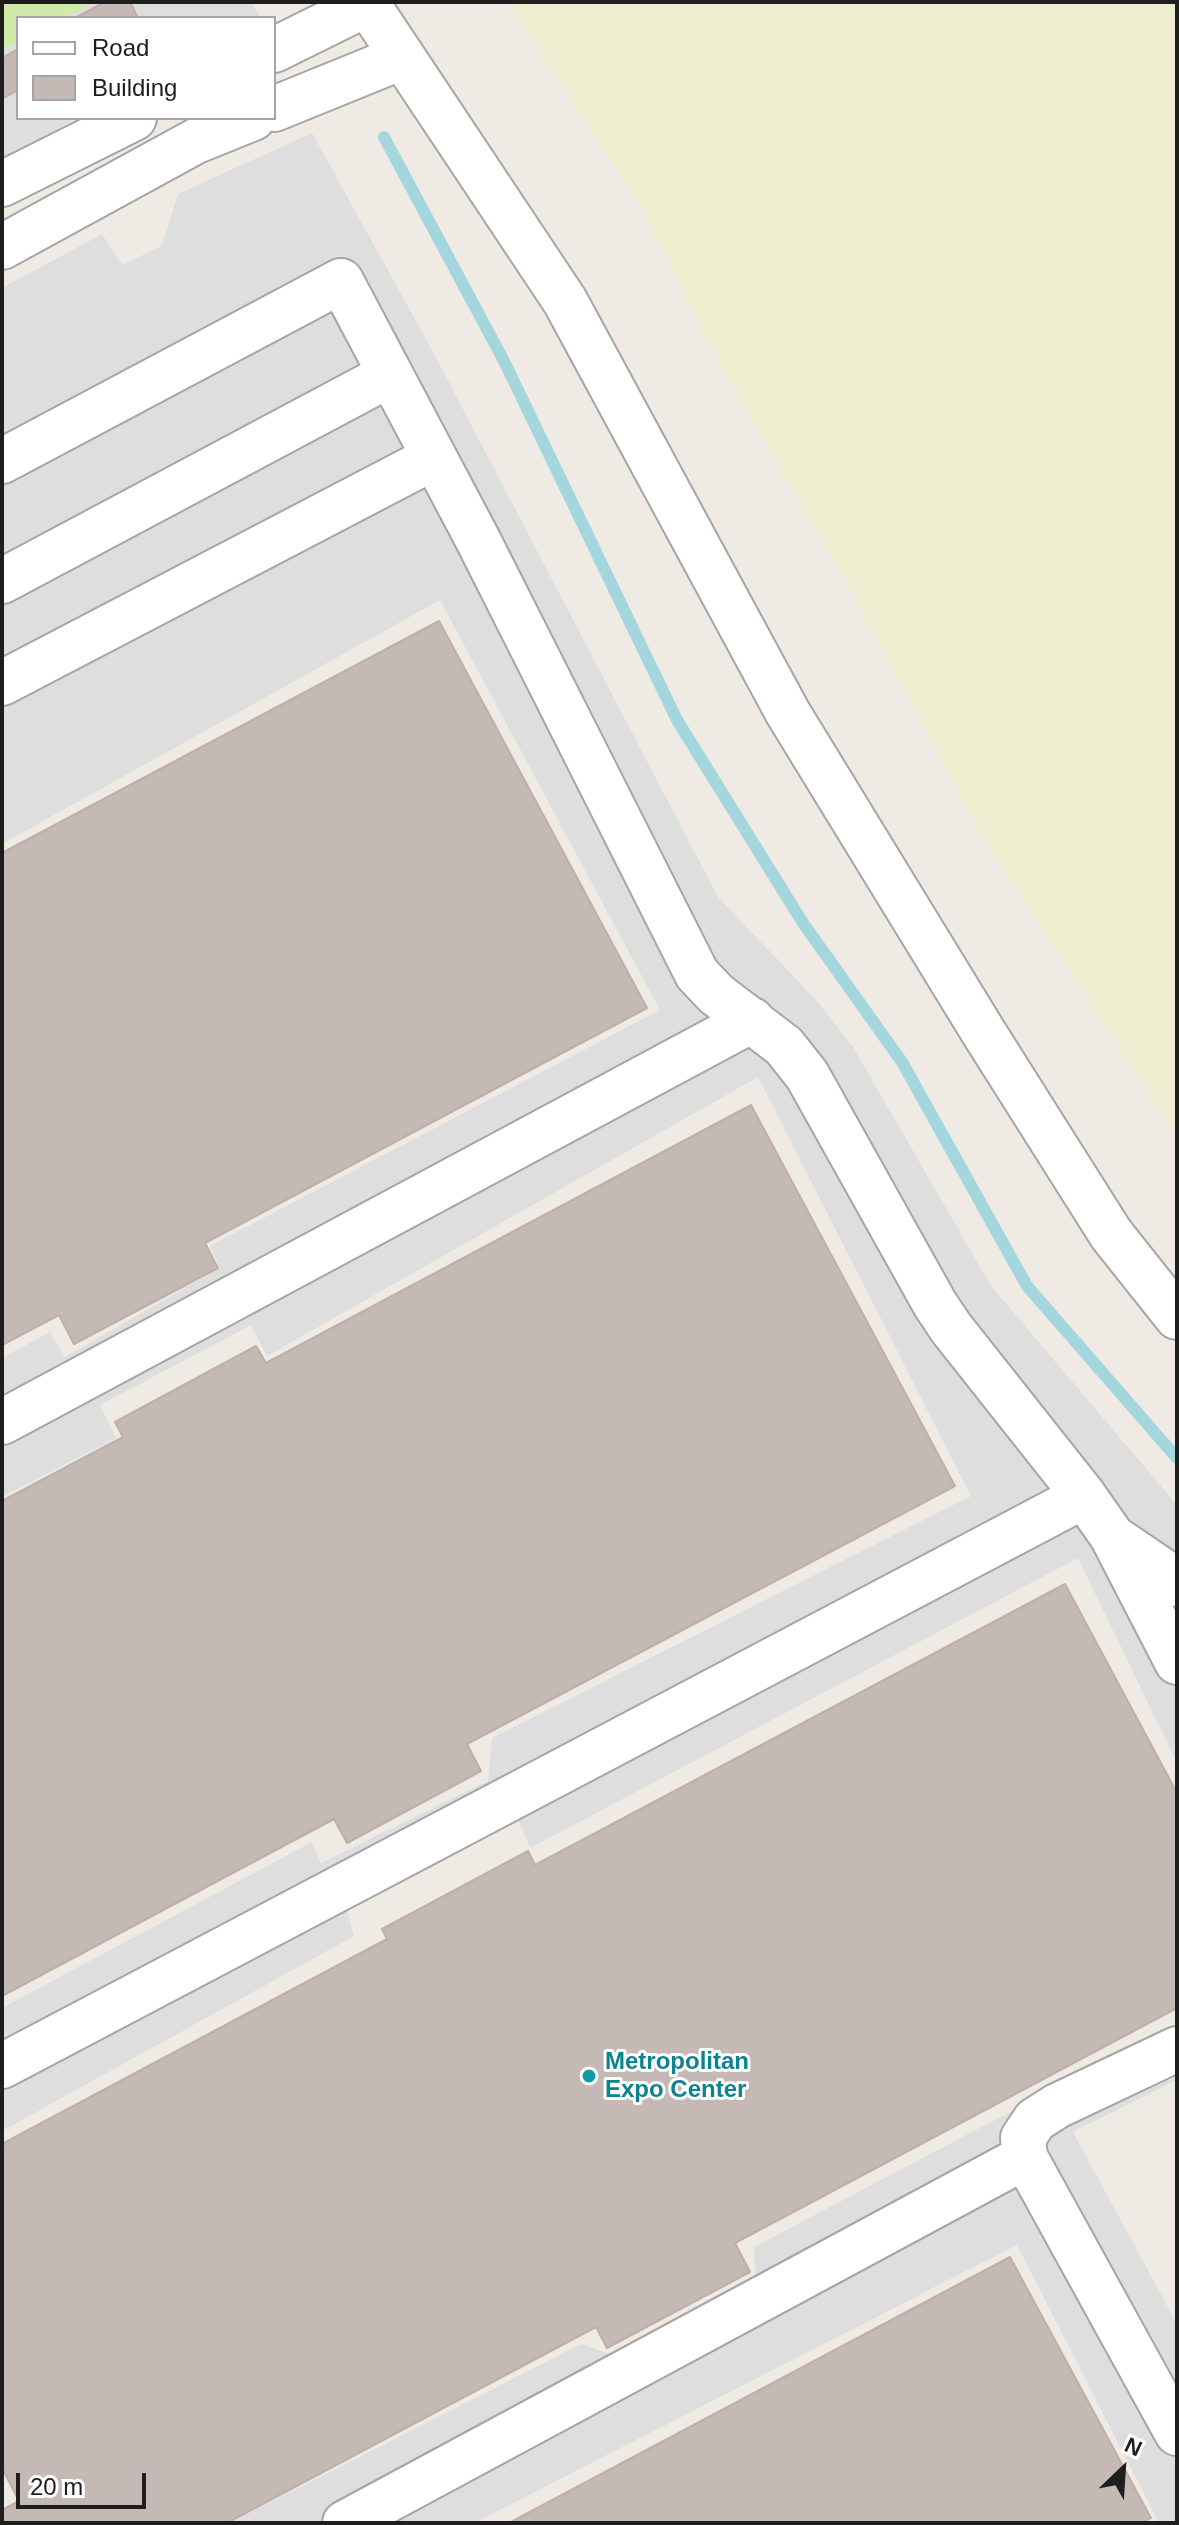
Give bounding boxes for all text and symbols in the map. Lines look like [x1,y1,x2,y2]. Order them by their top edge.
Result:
legend [16,16,276,120]
text: Road [92,34,149,61]
text: Building [92,74,177,101]
place label: Metropolitan Expo Center [605,2048,749,2104]
marker: Metropolitan Expo Center [580,2067,598,2085]
north arrow [1083,2429,1163,2509]
text: N [1121,2432,1146,2461]
scale bar [20,2457,150,2507]
text: 20 m [30,2473,83,2500]

